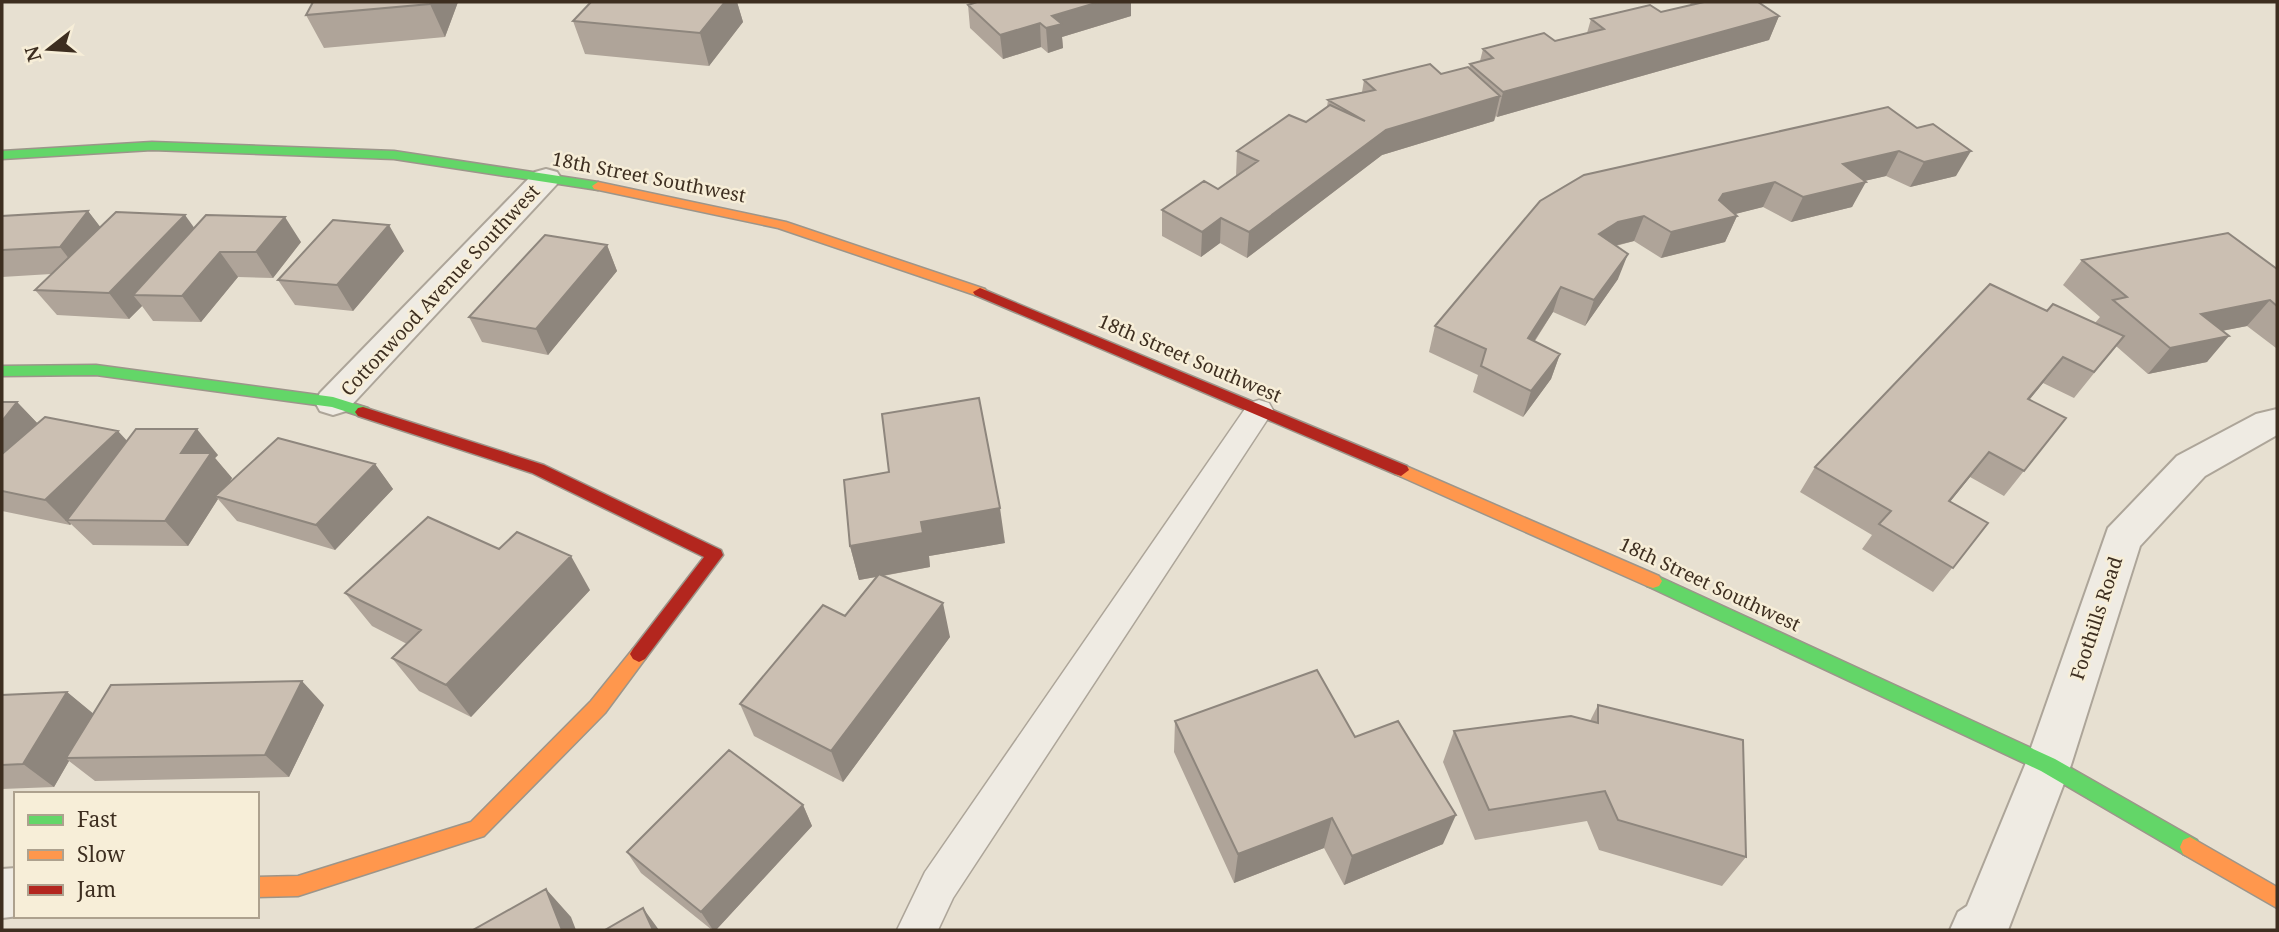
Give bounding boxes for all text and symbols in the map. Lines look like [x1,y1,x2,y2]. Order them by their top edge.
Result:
north arrow [14,14,84,84]
text: N [18,43,47,65]
street label: 18th Street Southwest [550,145,748,209]
street label: Cottonwood Avenue Southwest [335,178,546,402]
street label: 18th Street Southwest [1094,308,1286,409]
street label: 18th Street Southwest [1615,531,1805,637]
street label: Foothills Road [2064,553,2128,683]
legend [14,792,259,918]
text: Fast [77,805,117,833]
text: Slow [77,840,126,868]
text: Jam [76,875,116,903]

